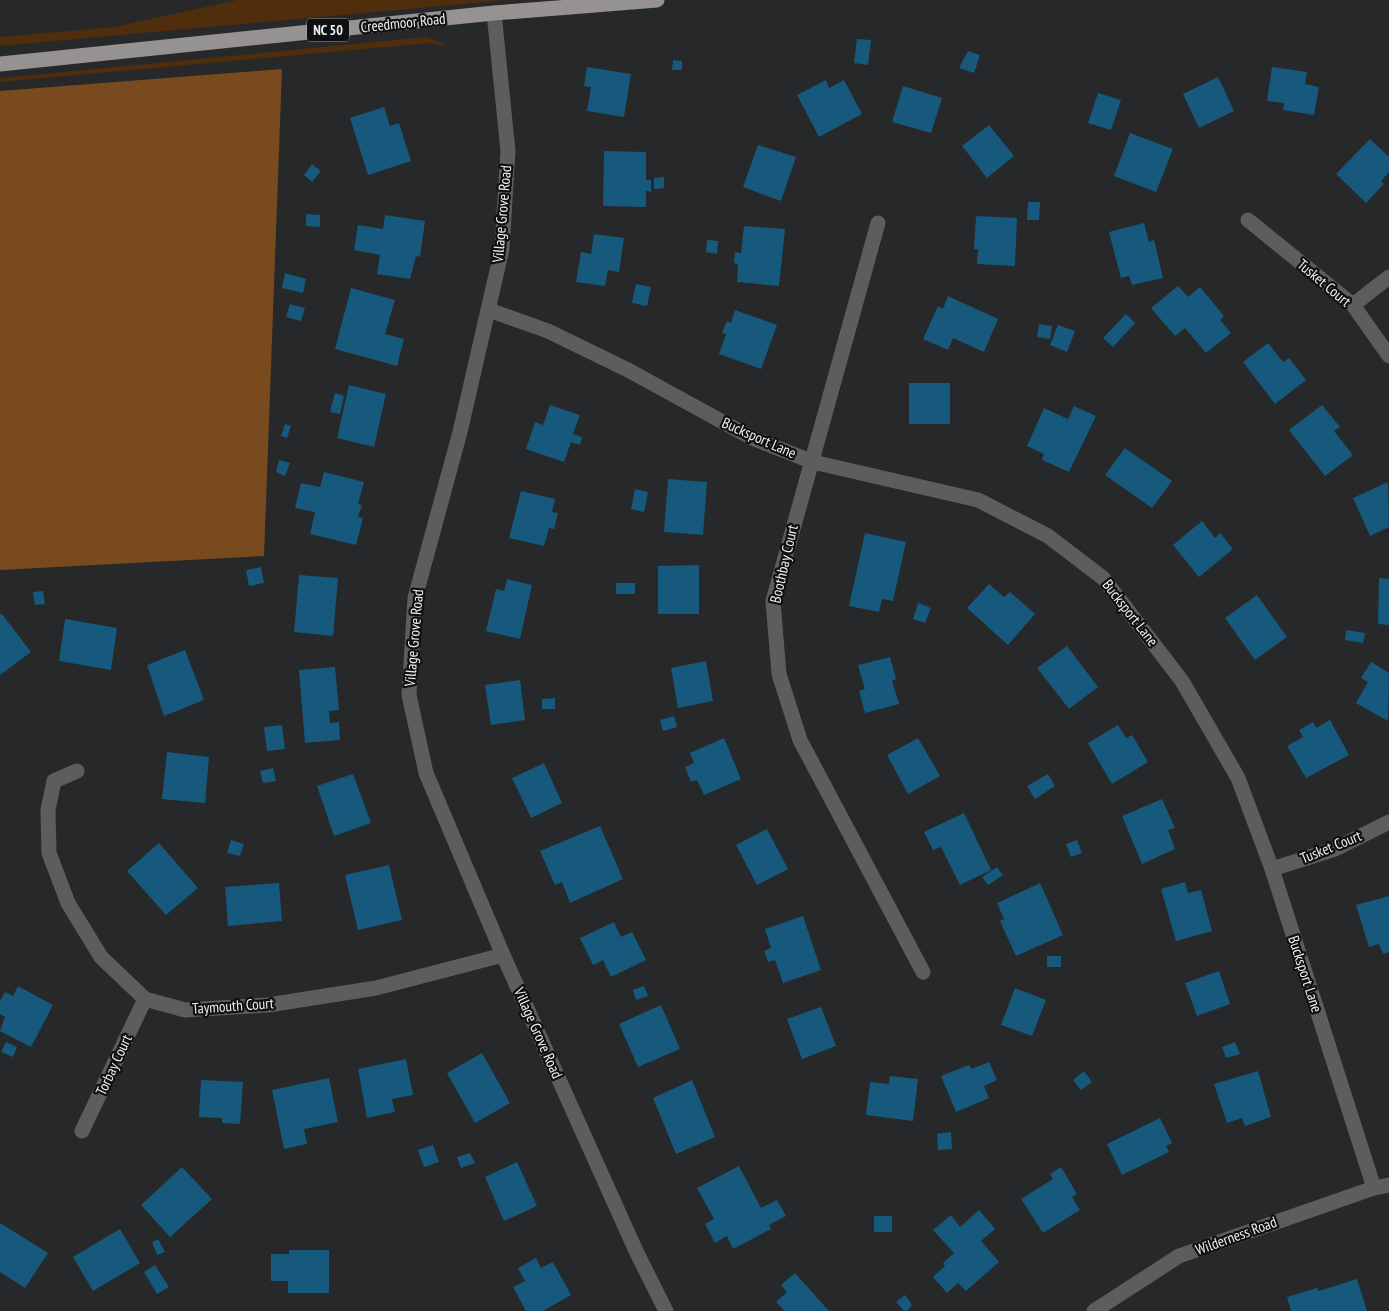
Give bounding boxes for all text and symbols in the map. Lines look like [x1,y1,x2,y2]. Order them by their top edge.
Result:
street label: Creedmoor Road [360,9,446,36]
road number: NC 50 [307,18,349,42]
street label: Village Grove Road [488,164,515,264]
street label: Tusket Court [1294,255,1355,311]
street label: Bucksport Lane [719,413,799,462]
street label: Boothbay Court [765,523,802,605]
street label: Bucksport Lane [1098,576,1162,650]
street label: Village Grove Road [400,588,427,688]
street label: Tusket Court [1297,826,1364,867]
street label: Bucksport Lane [1284,933,1327,1015]
street label: Village Grove Road [510,983,567,1081]
street label: Taymouth Court [192,993,274,1018]
street label: Torbay Court [91,1031,136,1098]
street label: Wilderness Road [1192,1212,1279,1259]

